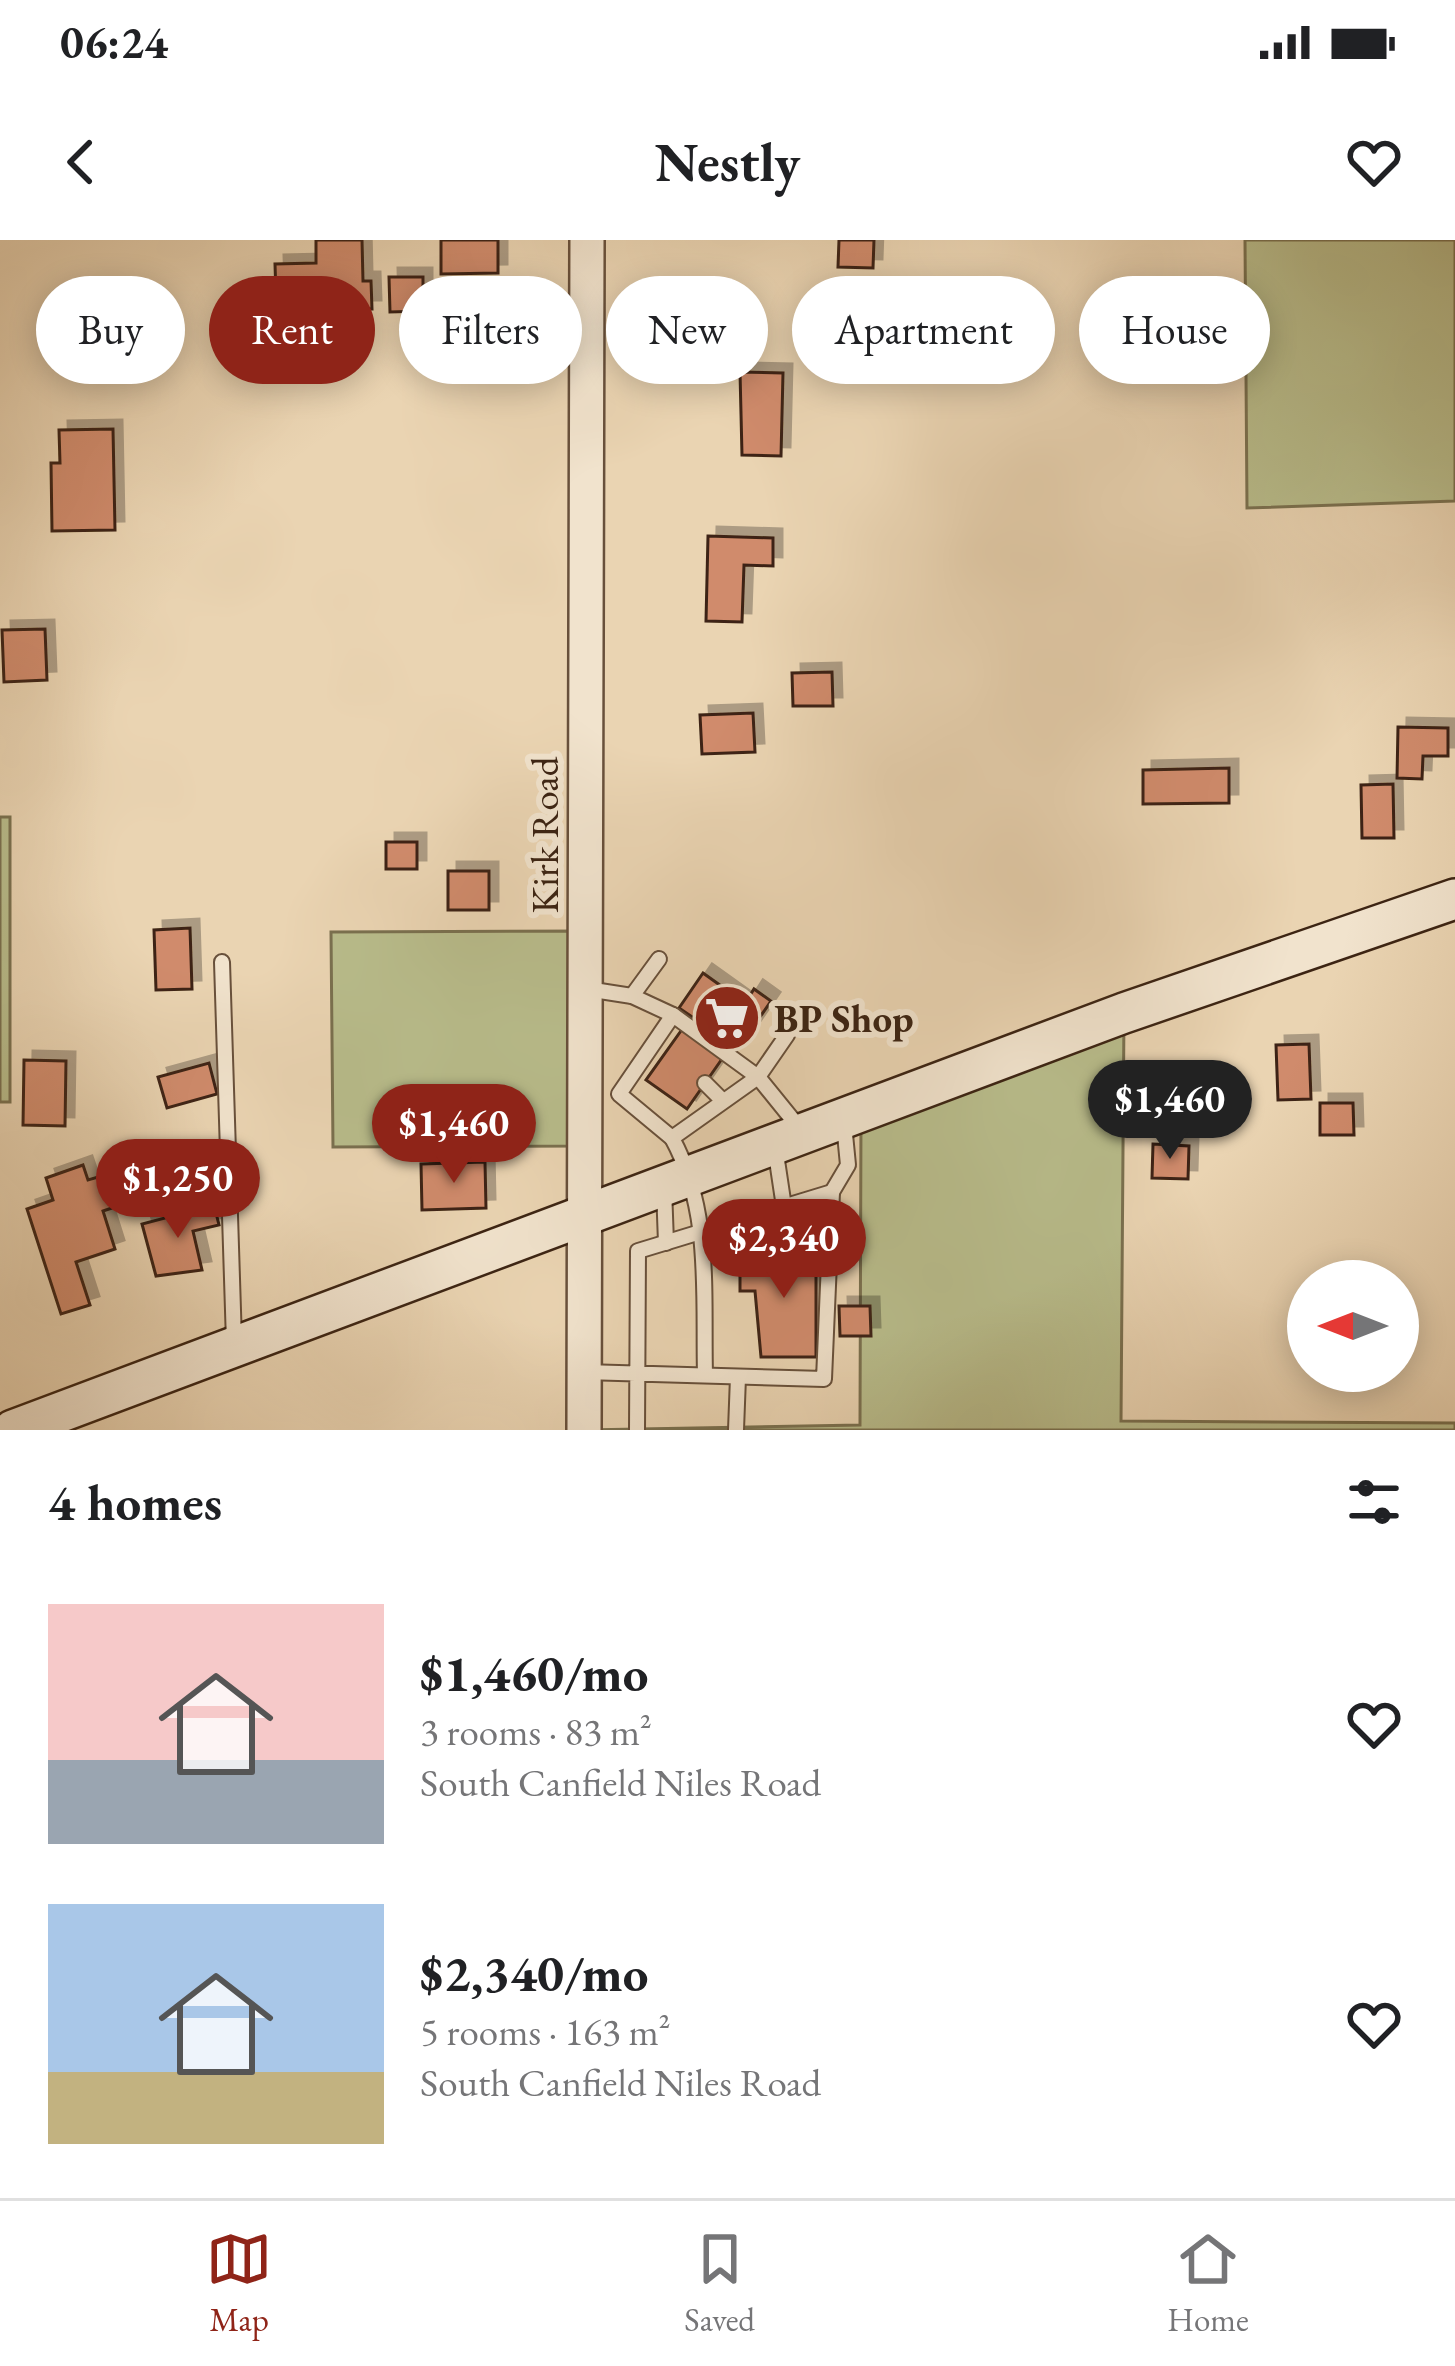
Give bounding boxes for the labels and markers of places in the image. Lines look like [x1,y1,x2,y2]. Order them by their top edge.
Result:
supermarket icon: BP Shop [692,983,762,1053]
place label: BP Shop [774,993,914,1044]
pin: $1,460 [1072,1060,1268,1162]
pin: $1,460 [356,1084,552,1186]
pin: $1,250 [80,1139,276,1241]
pin: $2,340 [686,1199,882,1301]

